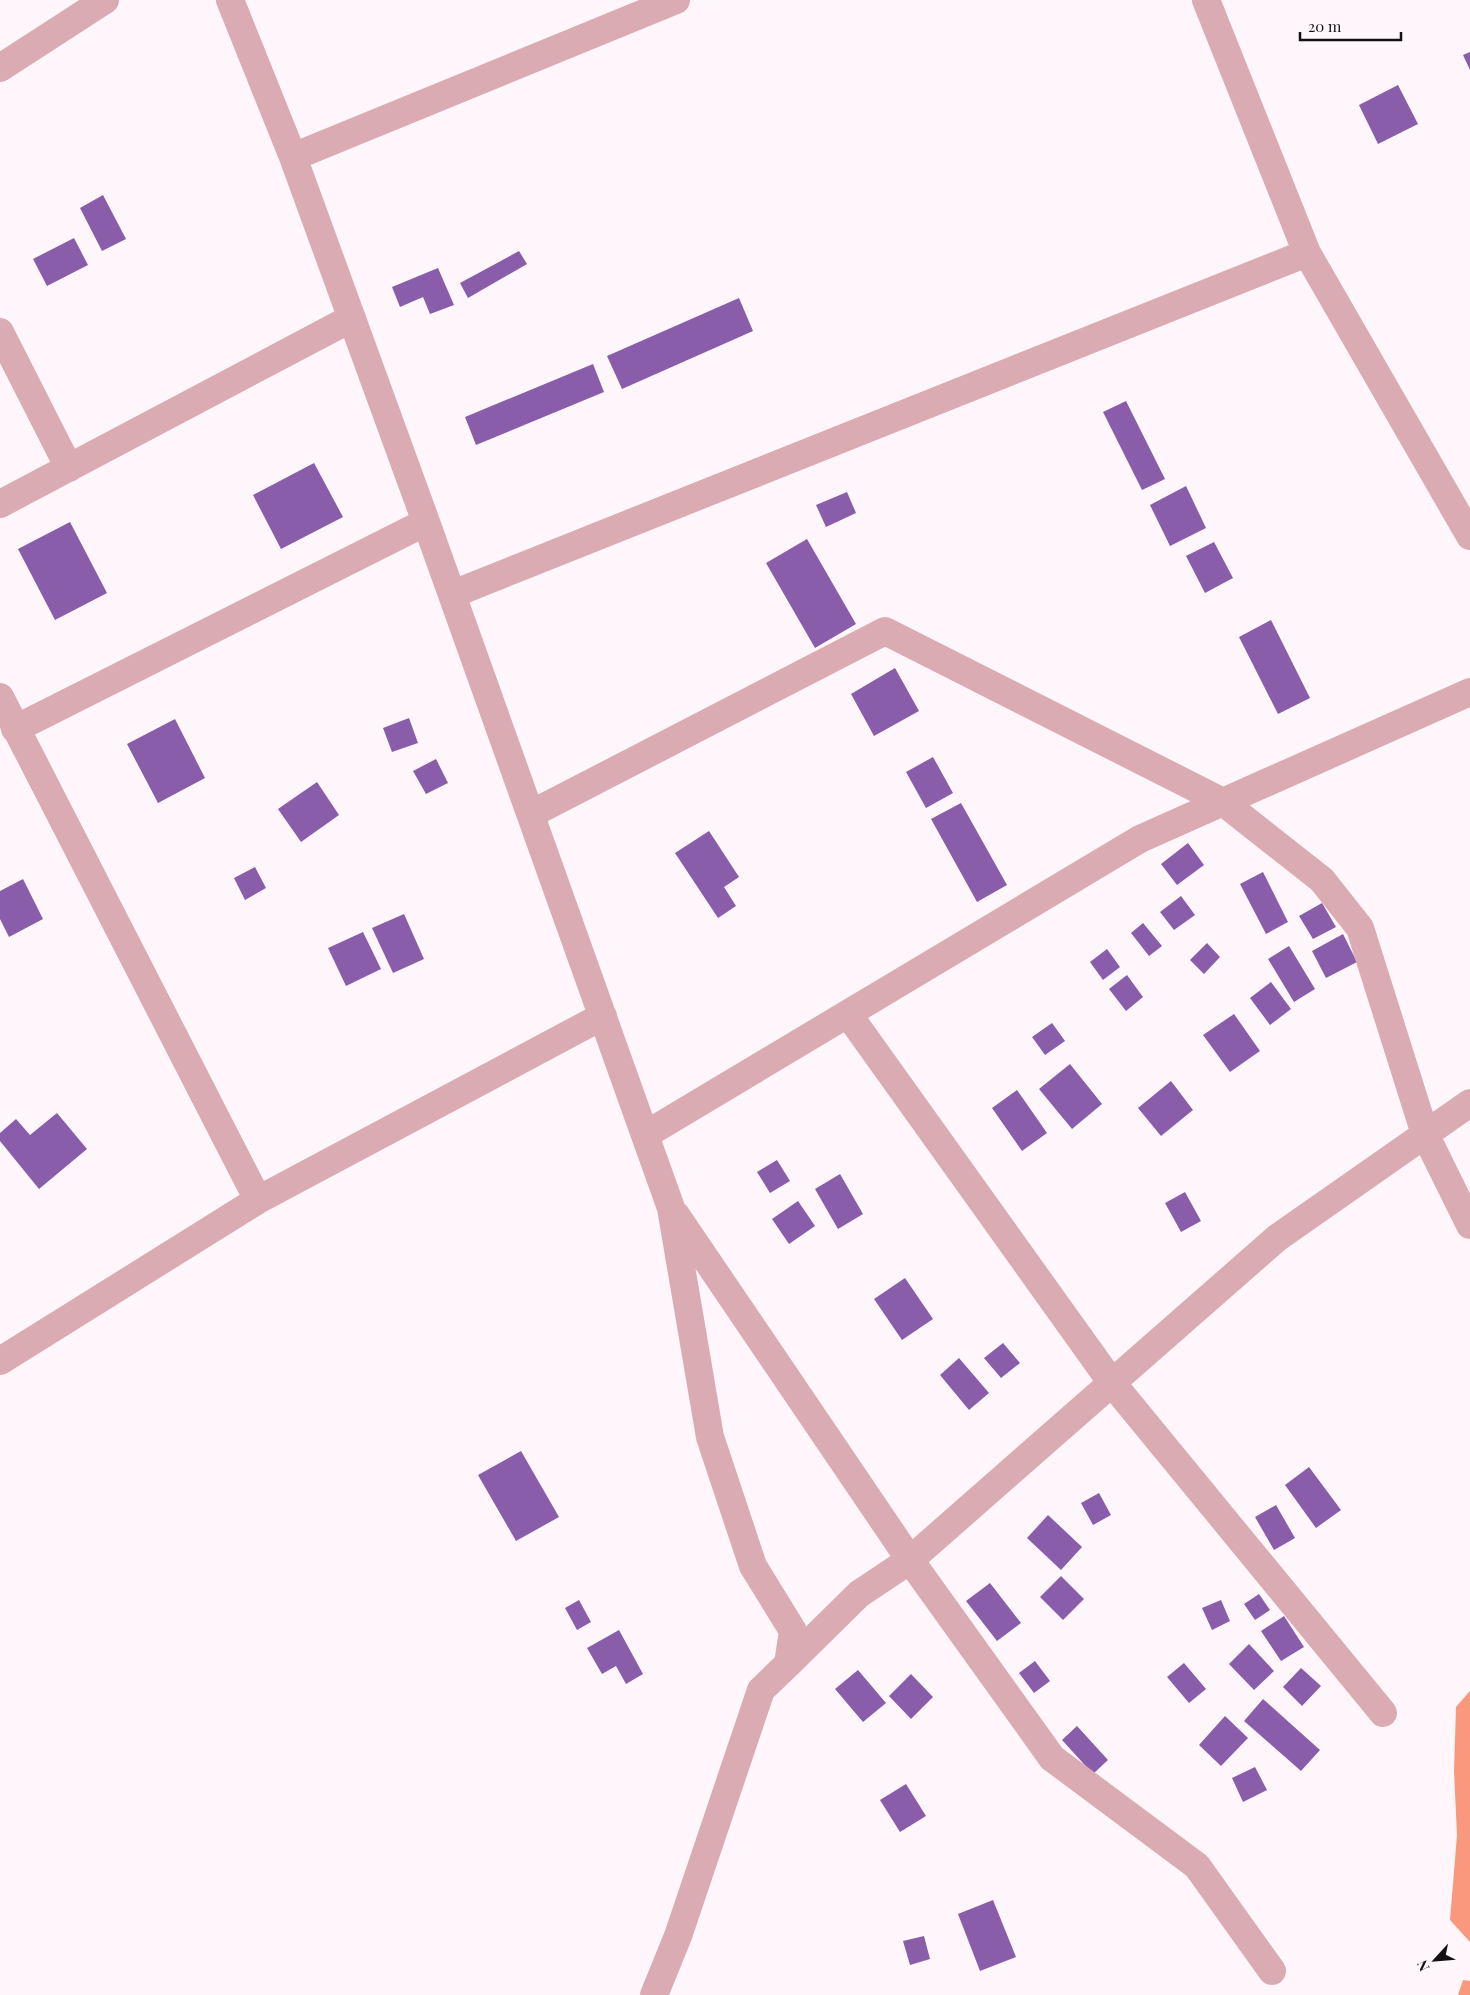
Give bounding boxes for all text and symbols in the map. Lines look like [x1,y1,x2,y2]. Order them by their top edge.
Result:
scale bar [1300,10,1401,42]
text: 20 m [1308,16,1342,36]
north arrow [1410,1935,1460,1985]
text: N [1412,1957,1434,1975]

